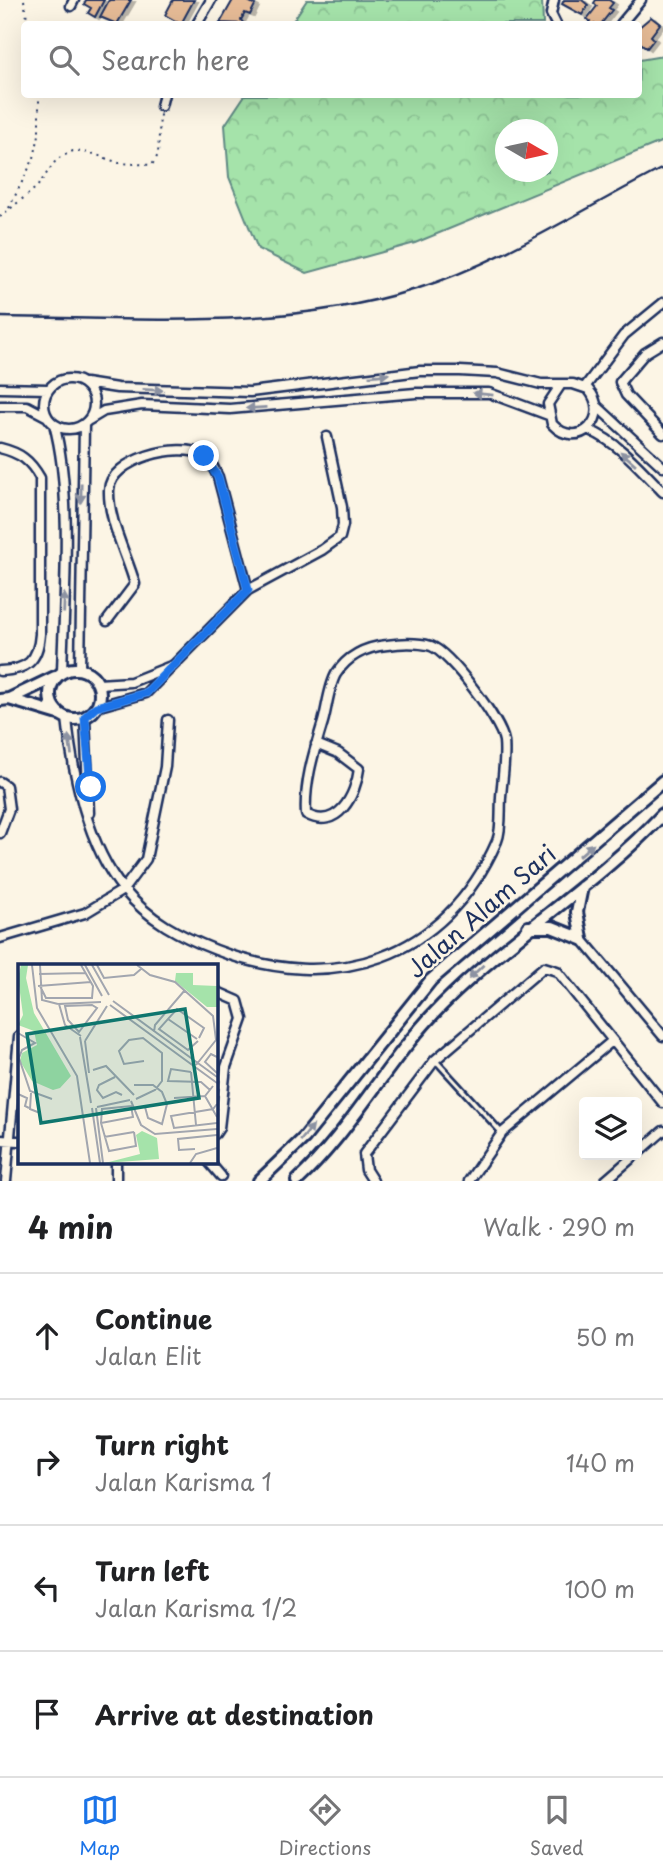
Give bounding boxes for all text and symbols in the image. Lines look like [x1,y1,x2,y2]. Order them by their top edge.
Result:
search box [21,21,642,98]
text: Search here [101,40,250,79]
icon: search [45,41,83,79]
north arrow [495,119,558,182]
one-way arrow [368,370,390,381]
one-way arrow [142,385,164,396]
one-way arrow [472,389,494,400]
one-way arrow [245,402,267,413]
route end [188,440,219,471]
one-way arrow [620,451,637,466]
one-way arrow [76,482,87,504]
one-way arrow [58,592,70,614]
one-way arrow [64,734,75,756]
route start [75,771,106,802]
street label: Jalan Alam Sari [398,835,563,986]
one-way arrow [577,842,595,858]
one-way arrow [468,963,485,979]
inset map [18,964,217,1164]
map controls [579,1097,642,1160]
button: layers [579,1097,642,1160]
one-way arrow [299,1124,315,1142]
text: 4 min [28,1204,114,1249]
text: Walk · 290 m [483,1209,635,1244]
text: Continue [95,1299,212,1338]
icon: ahead [28,1317,66,1355]
text: 50 m [575,1319,635,1354]
text: Jalan Elit [95,1338,202,1373]
text: Turn right [95,1425,229,1464]
icon: right [28,1443,66,1481]
text: 140 m [566,1445,635,1480]
text: Jalan Karisma 1 [95,1464,272,1499]
text: Turn left [95,1551,210,1590]
icon: left [28,1569,66,1607]
text: 100 m [565,1571,635,1606]
text: Jalan Karisma 1/2 [95,1590,297,1625]
icon: arrive [28,1695,66,1733]
text: Arrive at destination [95,1695,374,1734]
tab: Map [79,1791,120,1861]
tab: Directions [279,1791,371,1861]
tab: Saved [530,1791,584,1861]

